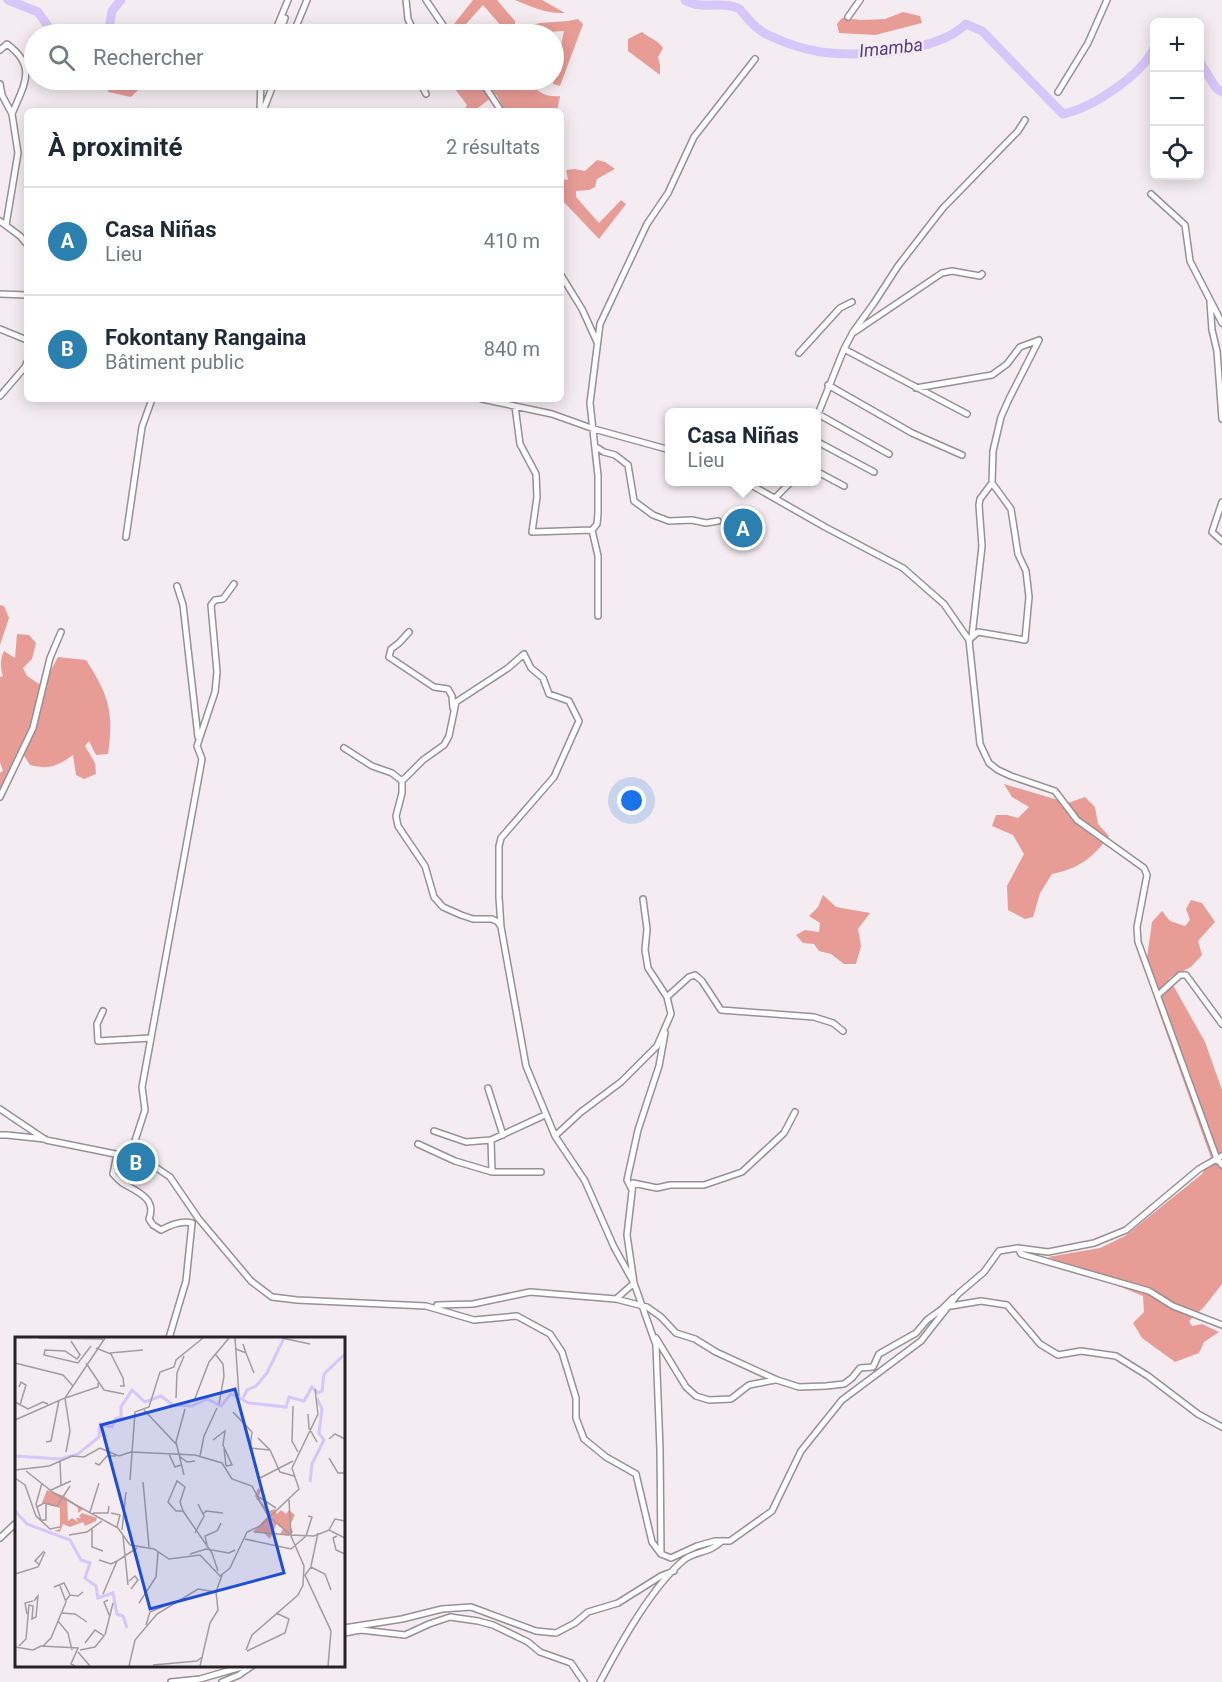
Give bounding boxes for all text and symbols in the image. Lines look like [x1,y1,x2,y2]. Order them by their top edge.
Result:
map controls [1150,18,1204,180]
button: + [1150,18,1204,72]
search box [24,24,564,90]
water label: Imamba [858,34,924,61]
icon: search [45,41,78,74]
text: Rechercher [93,45,204,70]
button: − [1150,72,1204,126]
button: locate [1150,126,1204,180]
text: À proximité [48,132,182,162]
text: 2 résultats [446,135,540,159]
text: Casa Niñas [105,217,216,242]
text: A [61,229,74,253]
text: 410 m [484,229,540,253]
text: Lieu [105,242,142,266]
text: Fokontany Rangaina [105,325,306,350]
text: B [61,337,74,361]
text: 840 m [484,337,540,361]
text: Bâtiment public [105,350,244,374]
popup [665,408,821,486]
text: Casa Niñas [687,423,799,448]
text: Lieu [687,448,725,472]
pin: A [724,506,762,550]
your location [617,786,646,815]
pin: B [116,1140,156,1184]
inset map [15,1337,345,1667]

